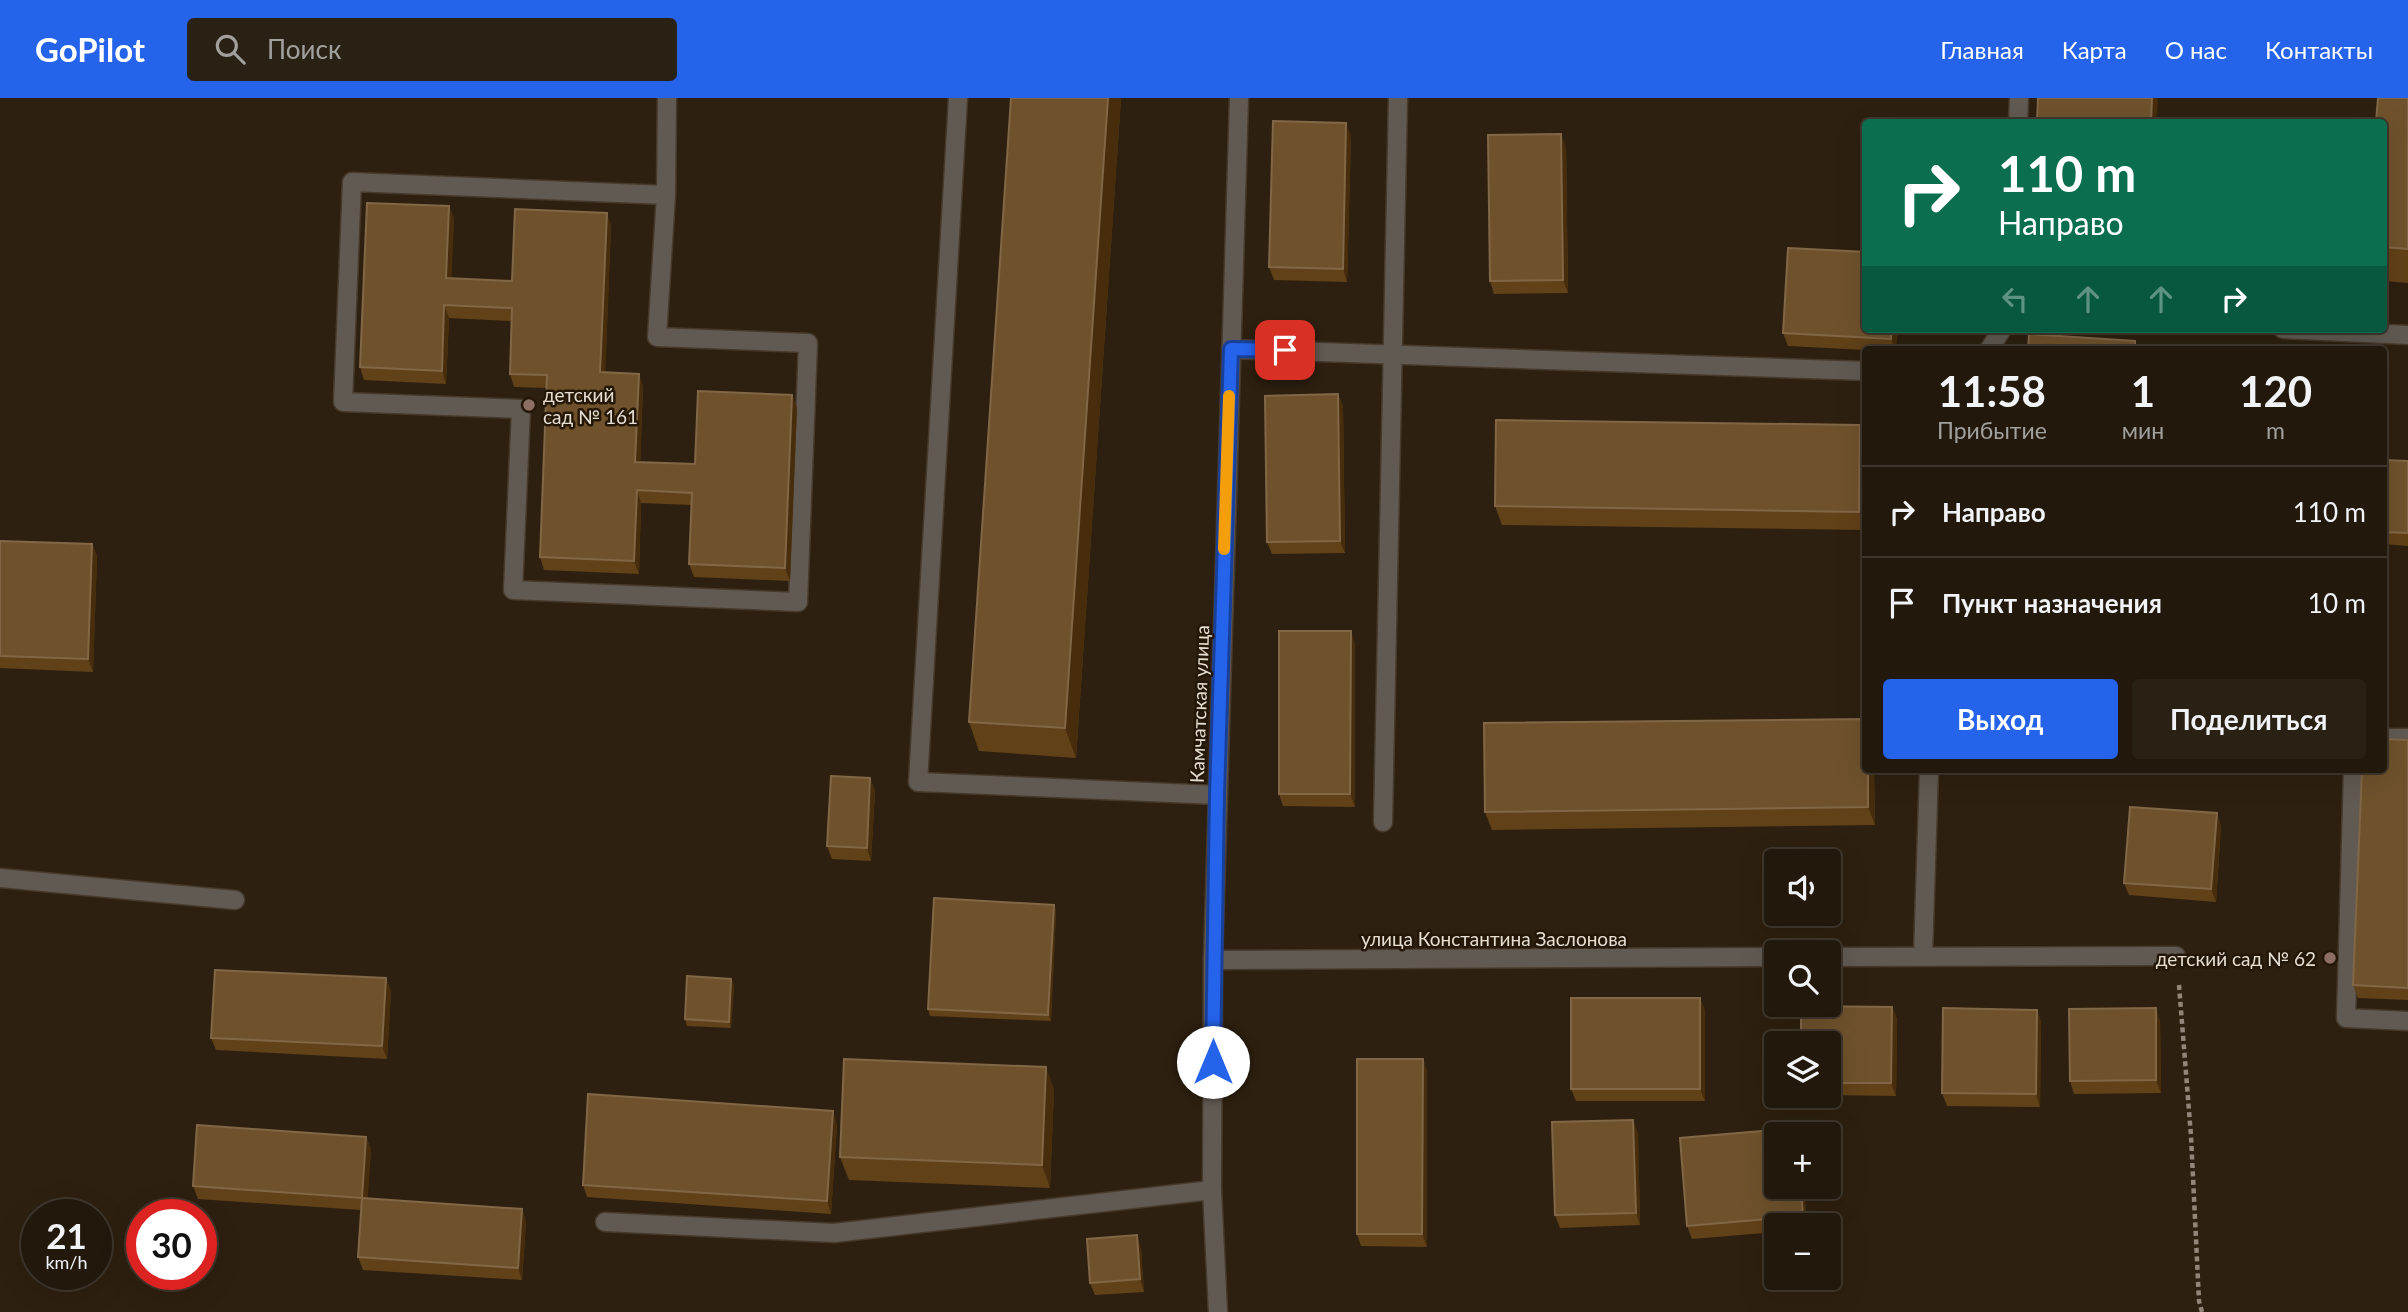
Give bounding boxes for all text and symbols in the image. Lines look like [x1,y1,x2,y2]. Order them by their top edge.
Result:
search box [187,18,677,81]
text: GoPilot [35,29,145,69]
icon: search [211,30,249,68]
text: Поиск [267,33,341,65]
text: Главная [1940,35,2024,64]
text: Карта [2062,35,2127,64]
text: О нас [2165,35,2227,64]
text: Контакты [2265,35,2373,64]
text: 110 m [1998,144,2136,202]
icon: right [1883,147,1974,238]
text: Направо [1998,203,2124,242]
icon: left [1996,280,2034,318]
icon: ahead [2069,280,2107,318]
icon: ahead [2142,280,2180,318]
icon: right [2215,280,2253,318]
pin [1255,320,1315,380]
icon: arrive [1266,331,1304,369]
text: 11:58 [1938,366,2046,416]
text: 1 [2131,366,2155,416]
text: 120 [2239,366,2312,416]
place label: детский сад № 161 [543,383,638,428]
marker: детский сад № 161 [521,397,537,413]
text: Прибытие [1937,416,2047,444]
text: мин [2122,416,2164,444]
text: m [2266,416,2285,444]
icon: right [1883,493,1921,531]
text: Направо [1942,496,2046,528]
text: 110 m [2293,496,2366,528]
icon: arrive [1883,584,1921,622]
text: Пункт назначения [1942,587,2162,619]
text: 10 m [2308,587,2366,619]
street label: Камчатская улица [1185,625,1213,783]
button: Выход [1883,679,2118,759]
button: Поделиться [2132,679,2366,759]
map controls [1764,849,1841,1290]
button: sound [1764,849,1841,926]
street label: улица Константина Заслонова [1361,927,1627,950]
button: search [1764,940,1841,1017]
place label: детский сад № 62 [2156,947,2316,970]
marker: детский сад № 62 [2322,950,2338,966]
position arrow [1176,1025,1250,1099]
button: layers [1764,1031,1841,1108]
button: + [1764,1122,1841,1199]
speed limit sign: 30 [126,1199,217,1290]
button: − [1764,1213,1841,1290]
text: 21 [46,1214,87,1256]
text: km/h [45,1251,88,1273]

